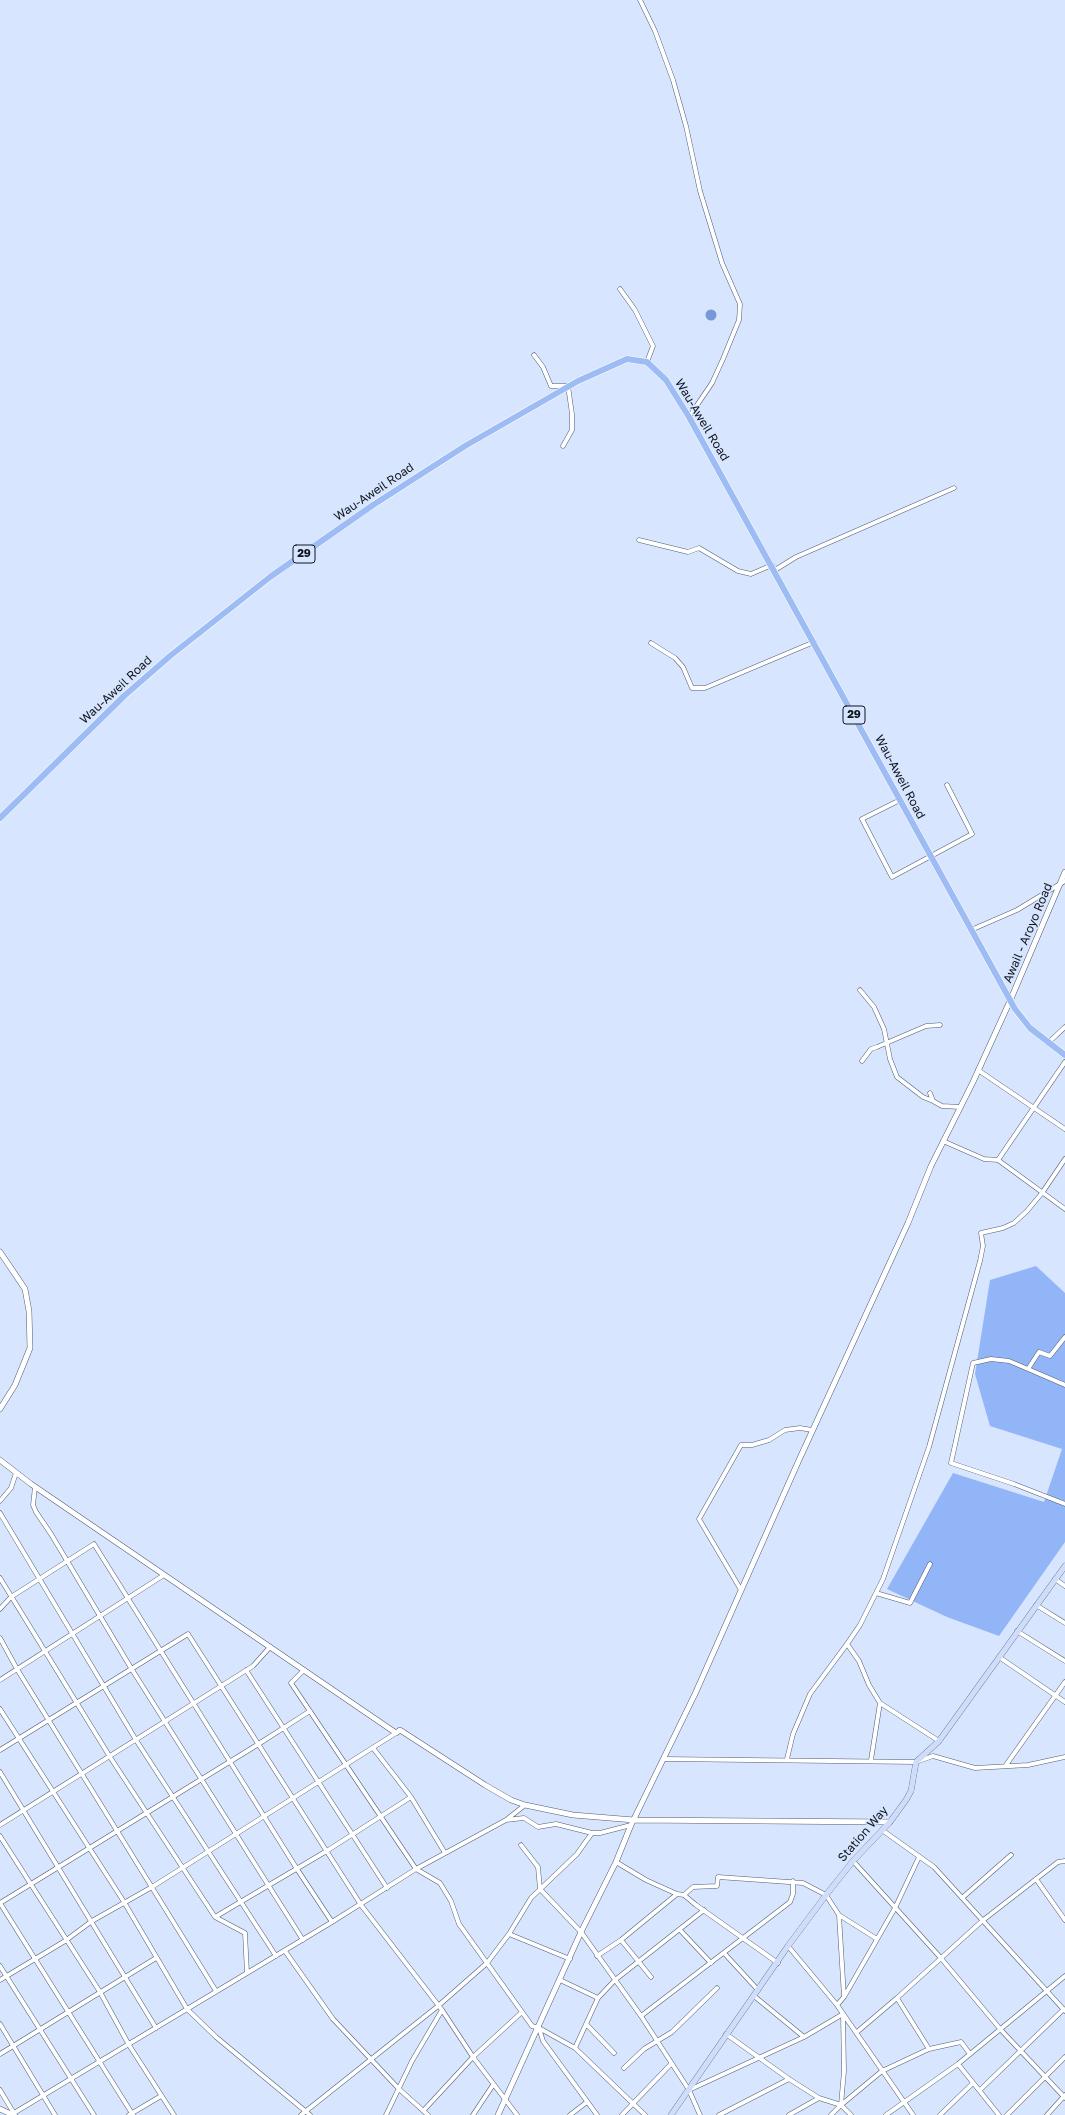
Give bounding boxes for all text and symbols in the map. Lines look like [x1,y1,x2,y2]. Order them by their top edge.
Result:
street label: Wau-Aweil Road [672,376,732,464]
street label: Wau-Aweil Road [331,460,417,524]
road number: 29 [293,545,315,563]
street label: Wau-Aweil Road [77,653,155,727]
road number: 29 [843,706,865,724]
street label: Wau-Aweil Road [872,733,928,821]
street label: Awail - Aroyo Road [1000,881,1056,985]
street label: Station Way [835,1803,891,1865]

